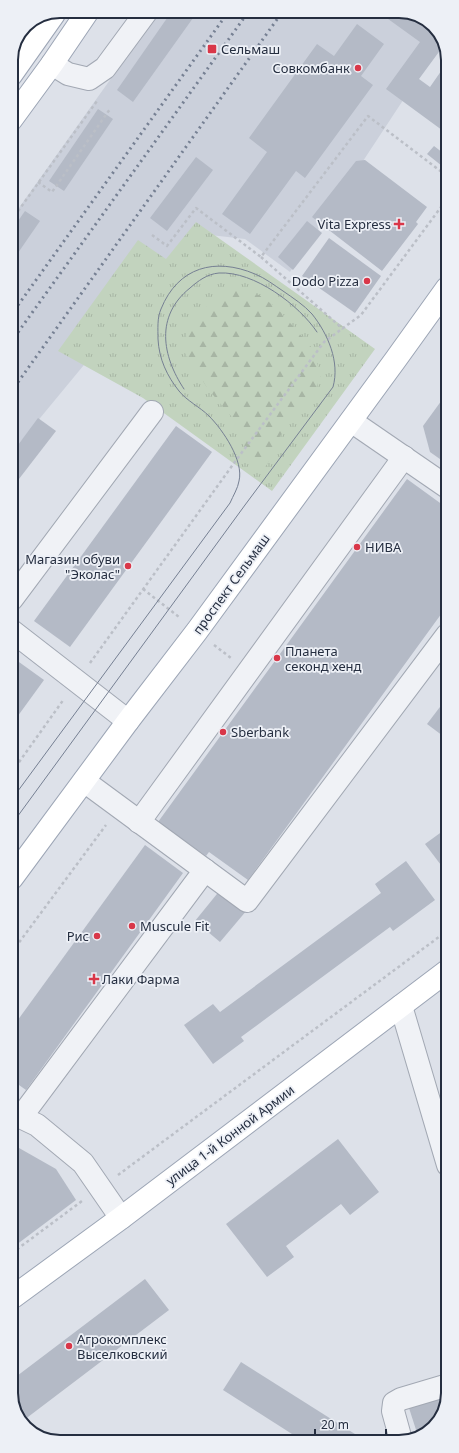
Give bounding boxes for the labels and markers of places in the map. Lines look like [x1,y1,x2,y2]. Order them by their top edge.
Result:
place label: Сельмаш [221,40,280,58]
marker: Сельмаш [206,43,218,55]
place label: Совкомбанк [272,59,350,77]
marker: Совкомбанк [353,63,363,73]
place label: Vita Express [317,215,391,233]
marker: Vita Express [394,219,404,229]
place label: Dodo Pizza [292,272,359,290]
marker: Dodo Pizza [362,276,372,286]
place label: НИВА [365,538,402,556]
marker: НИВА [352,542,362,552]
place label: Магазин обуви "Эколас" [25,550,120,583]
marker: Магазин обуви "Эколас" [123,561,133,571]
place label: Планета секонд хенд [285,642,362,675]
marker: Планета секонд хенд [272,653,282,663]
place label: Sberbank [231,723,289,741]
marker: Sberbank [218,727,228,737]
place label: Muscule Fit [140,917,209,935]
marker: Muscule Fit [127,921,137,931]
place label: Рис [67,927,89,945]
marker: Рис [92,931,102,941]
place label: Лаки Фарма [102,970,180,988]
marker: Лаки Фарма [89,974,99,984]
place label: Агрокомплекс Выселковский [77,1330,168,1363]
marker: Агрокомплекс Выселковский [64,1341,74,1351]

